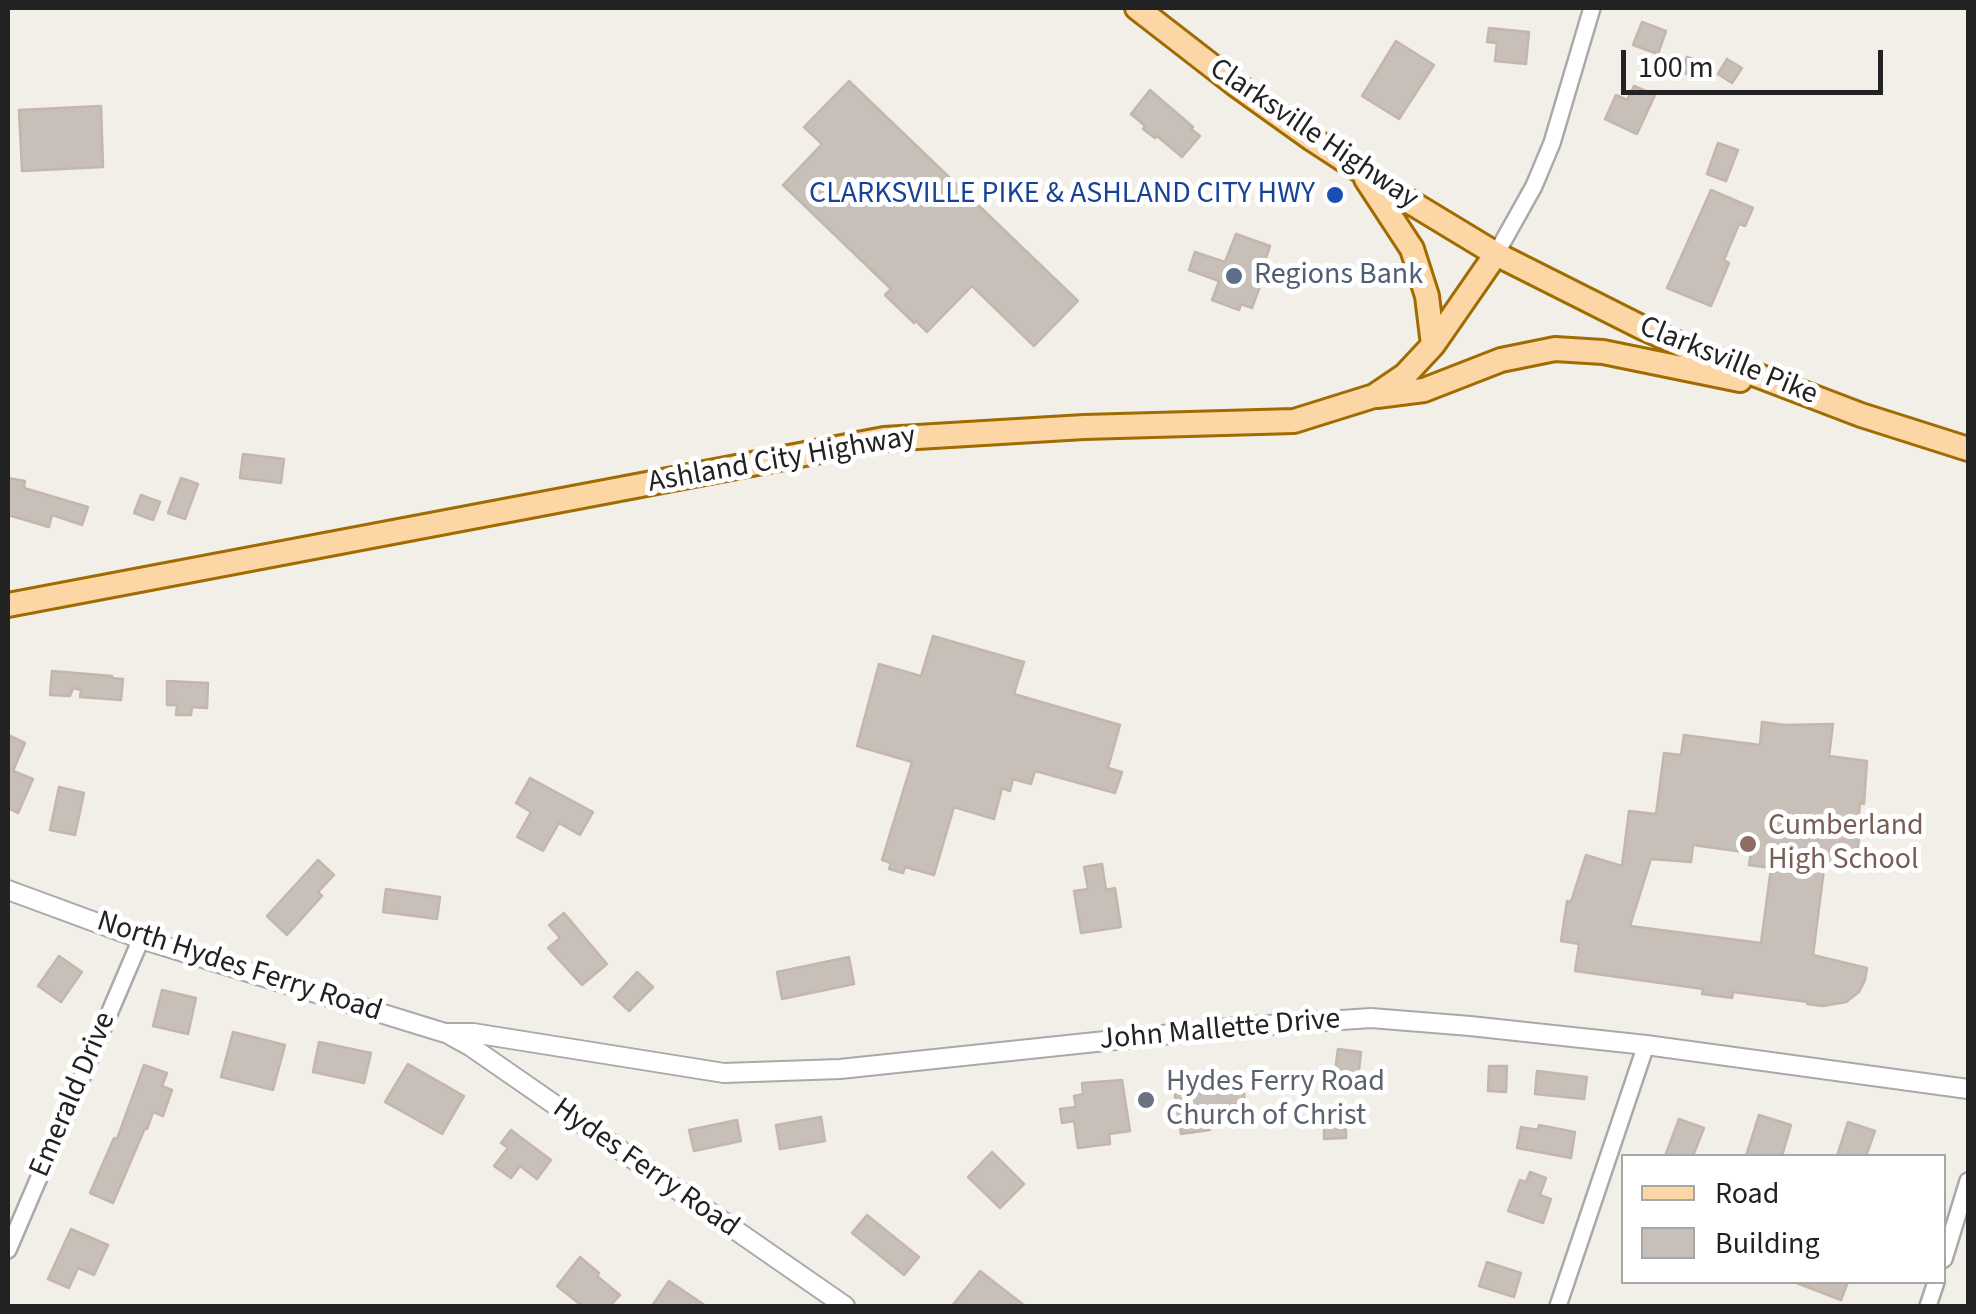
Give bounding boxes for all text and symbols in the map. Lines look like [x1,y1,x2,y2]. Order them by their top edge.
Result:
scale bar [1626,30,1888,92]
text: 100 m [1638,46,1714,89]
street label: Clarksville Highway [1202,52,1424,218]
place label: CLARKSVILLE PIKE & ASHLAND CITY HWY [809,177,1315,213]
marker: CLARKSVILLE PIKE & ASHLAND CITY HWY [1324,184,1346,206]
place label: Regions Bank [1254,258,1423,294]
marker: Regions Bank [1223,265,1245,287]
street label: Clarksville Pike [1634,310,1822,414]
street label: Ashland City Highway [645,420,919,502]
place label: Cumberland High School [1768,809,1924,880]
marker: Cumberland High School [1737,833,1759,855]
street label: North Hydes Ferry Road [92,905,386,1031]
street label: John Mallette Drive [1098,1003,1342,1059]
street label: Emerald Drive [23,1007,125,1183]
place label: Hydes Ferry Road Church of Christ [1166,1065,1385,1136]
marker: Hydes Ferry Road Church of Christ [1135,1089,1157,1111]
street label: Hydes Ferry Road [545,1091,745,1247]
legend [1621,1154,1946,1284]
text: Road [1715,1172,1779,1215]
text: Building [1715,1222,1820,1265]

